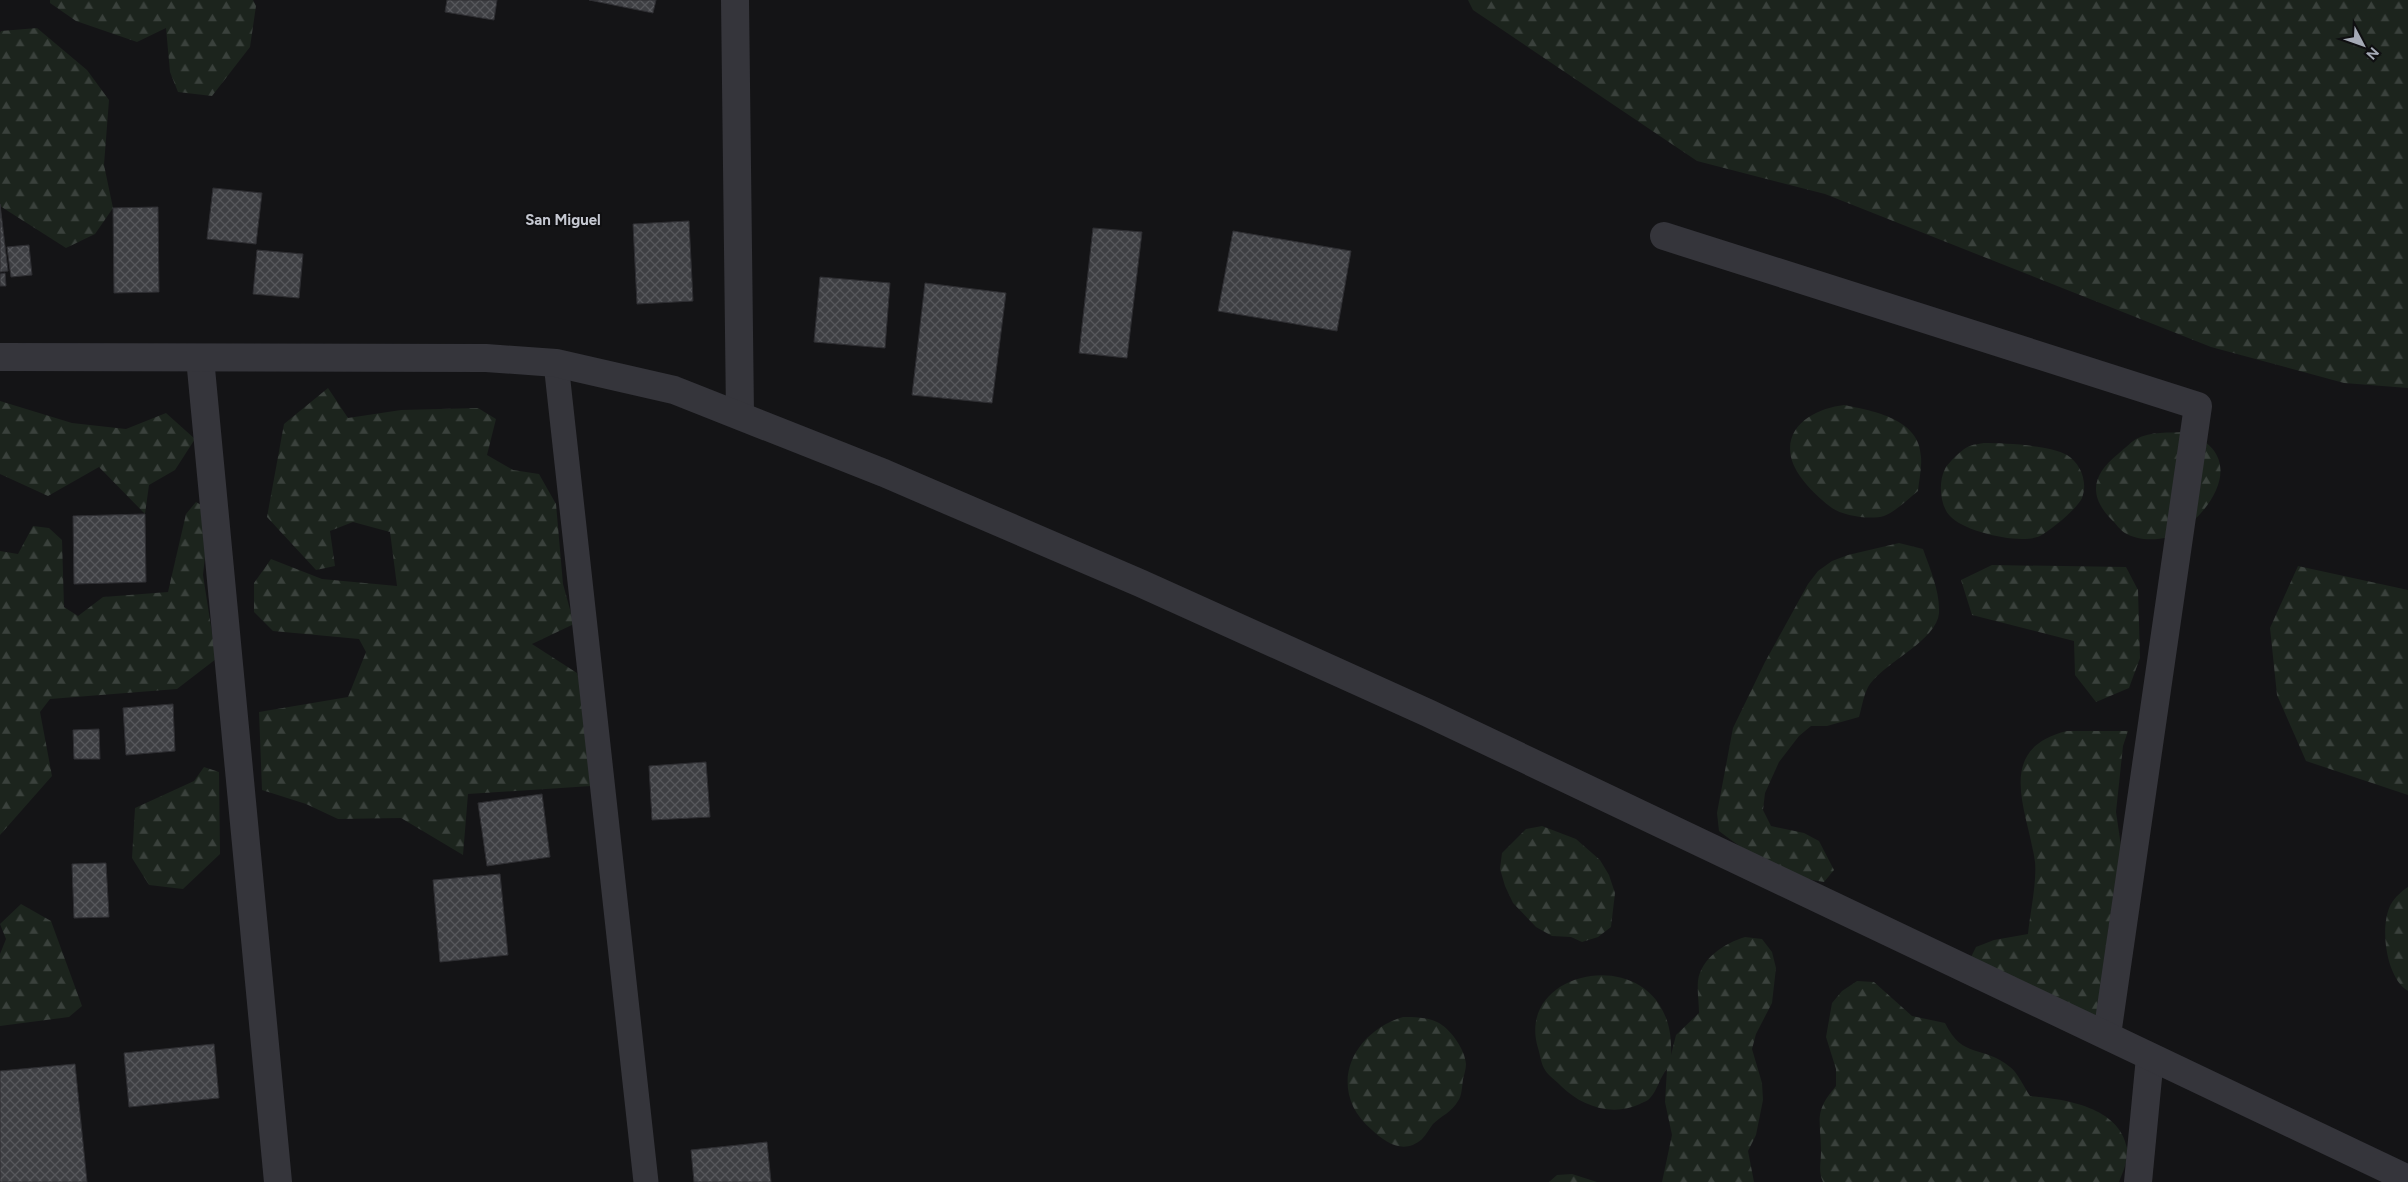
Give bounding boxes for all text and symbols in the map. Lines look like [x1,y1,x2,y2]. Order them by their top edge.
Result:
north arrow [2338,20,2388,70]
text: N [2362,44,2382,63]
district label: San Miguel [525,211,601,229]

